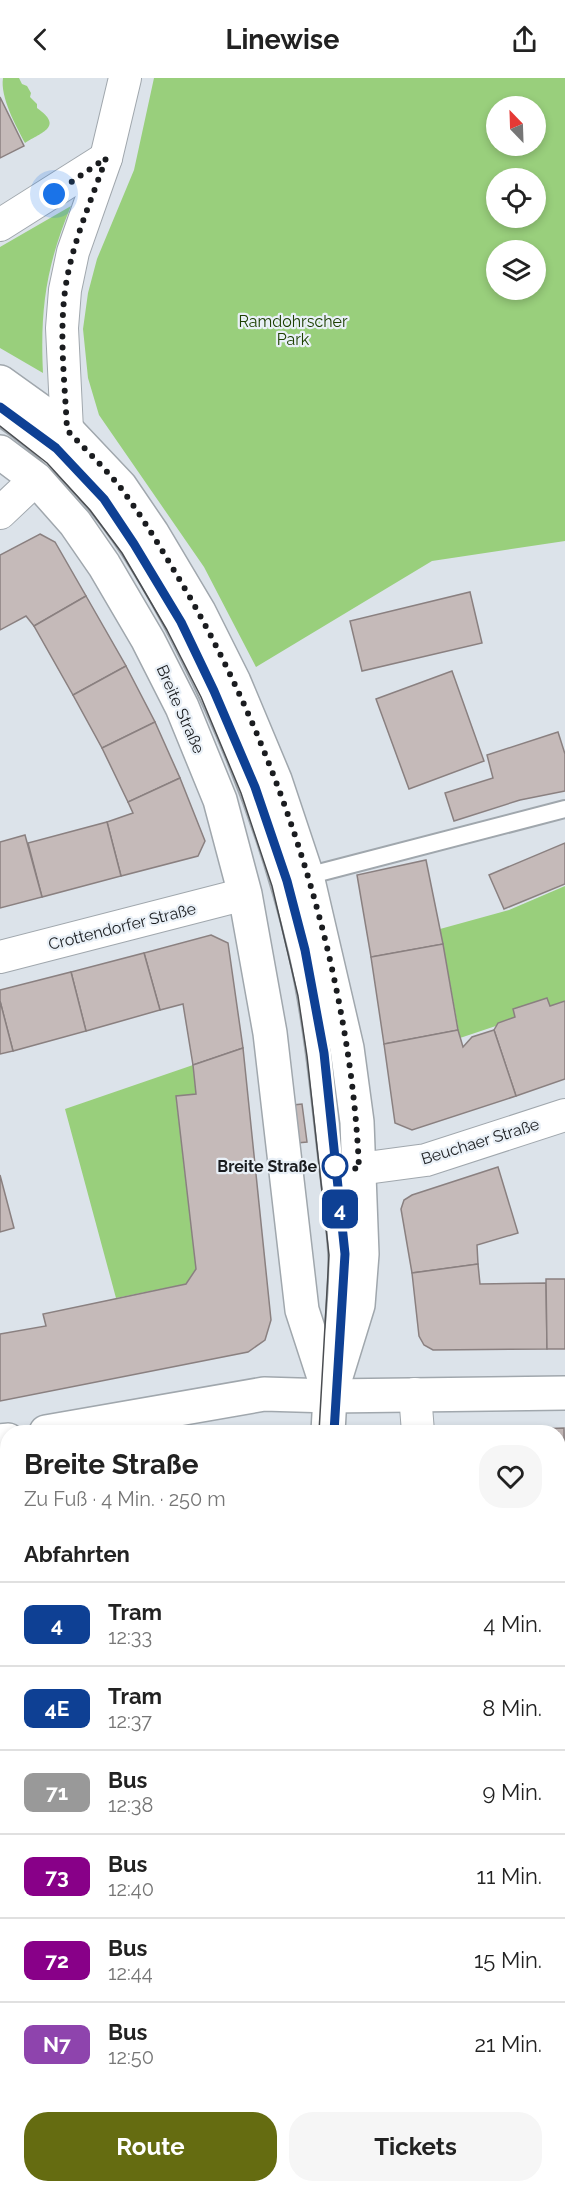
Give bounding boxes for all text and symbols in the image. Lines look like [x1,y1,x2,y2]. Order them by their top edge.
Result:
icon: back [24,23,57,56]
icon: share [508,23,541,56]
text: Linewise [226,24,339,55]
north arrow [486,96,546,156]
map controls [486,96,546,300]
button: locate [486,168,546,228]
your location [39,179,69,209]
button: layers [486,240,546,300]
park label: Ramdohrscher Park [238,312,348,349]
street label: Breite Straße [153,662,209,756]
street label: Crottendorfer Straße [46,899,198,954]
street label: Beuchaer Straße [419,1114,542,1168]
marker: Breite Straße [322,1153,348,1179]
place label: Breite Straße [217,1157,317,1176]
line badge: 4 [320,1190,360,1228]
text: 4 [334,1197,346,1222]
button: heart [479,1445,542,1508]
text: Breite Straße [24,1448,198,1481]
text: Zu Fuß · 4 Min. · 250 m [24,1487,226,1511]
text: Abfahrten [24,1541,130,1567]
text: Tram [108,1599,162,1625]
text: 4 Min. [483,1611,542,1637]
text: 4 [51,1612,63,1637]
text: 12:33 [108,1625,152,1649]
text: Tram [108,1683,162,1709]
text: 8 Min. [482,1695,542,1721]
text: 4E [45,1696,69,1721]
text: 12:37 [108,1709,152,1733]
text: Bus [108,1767,147,1793]
text: 9 Min. [482,1779,542,1805]
text: 71 [46,1780,68,1805]
text: 12:38 [108,1793,153,1817]
text: Bus [108,1851,147,1877]
text: 11 Min. [476,1863,542,1889]
text: 73 [45,1864,69,1889]
text: 12:40 [108,1877,154,1901]
text: Bus [108,1935,147,1961]
text: 15 Min. [474,1947,542,1973]
text: 72 [45,1948,69,1973]
text: 12:44 [108,1961,153,1985]
text: Bus [108,2019,147,2045]
text: 21 Min. [474,2031,542,2057]
text: N7 [43,2032,71,2057]
text: 12:50 [108,2045,154,2069]
button: Route [24,2112,277,2181]
button: Tickets [289,2112,542,2181]

